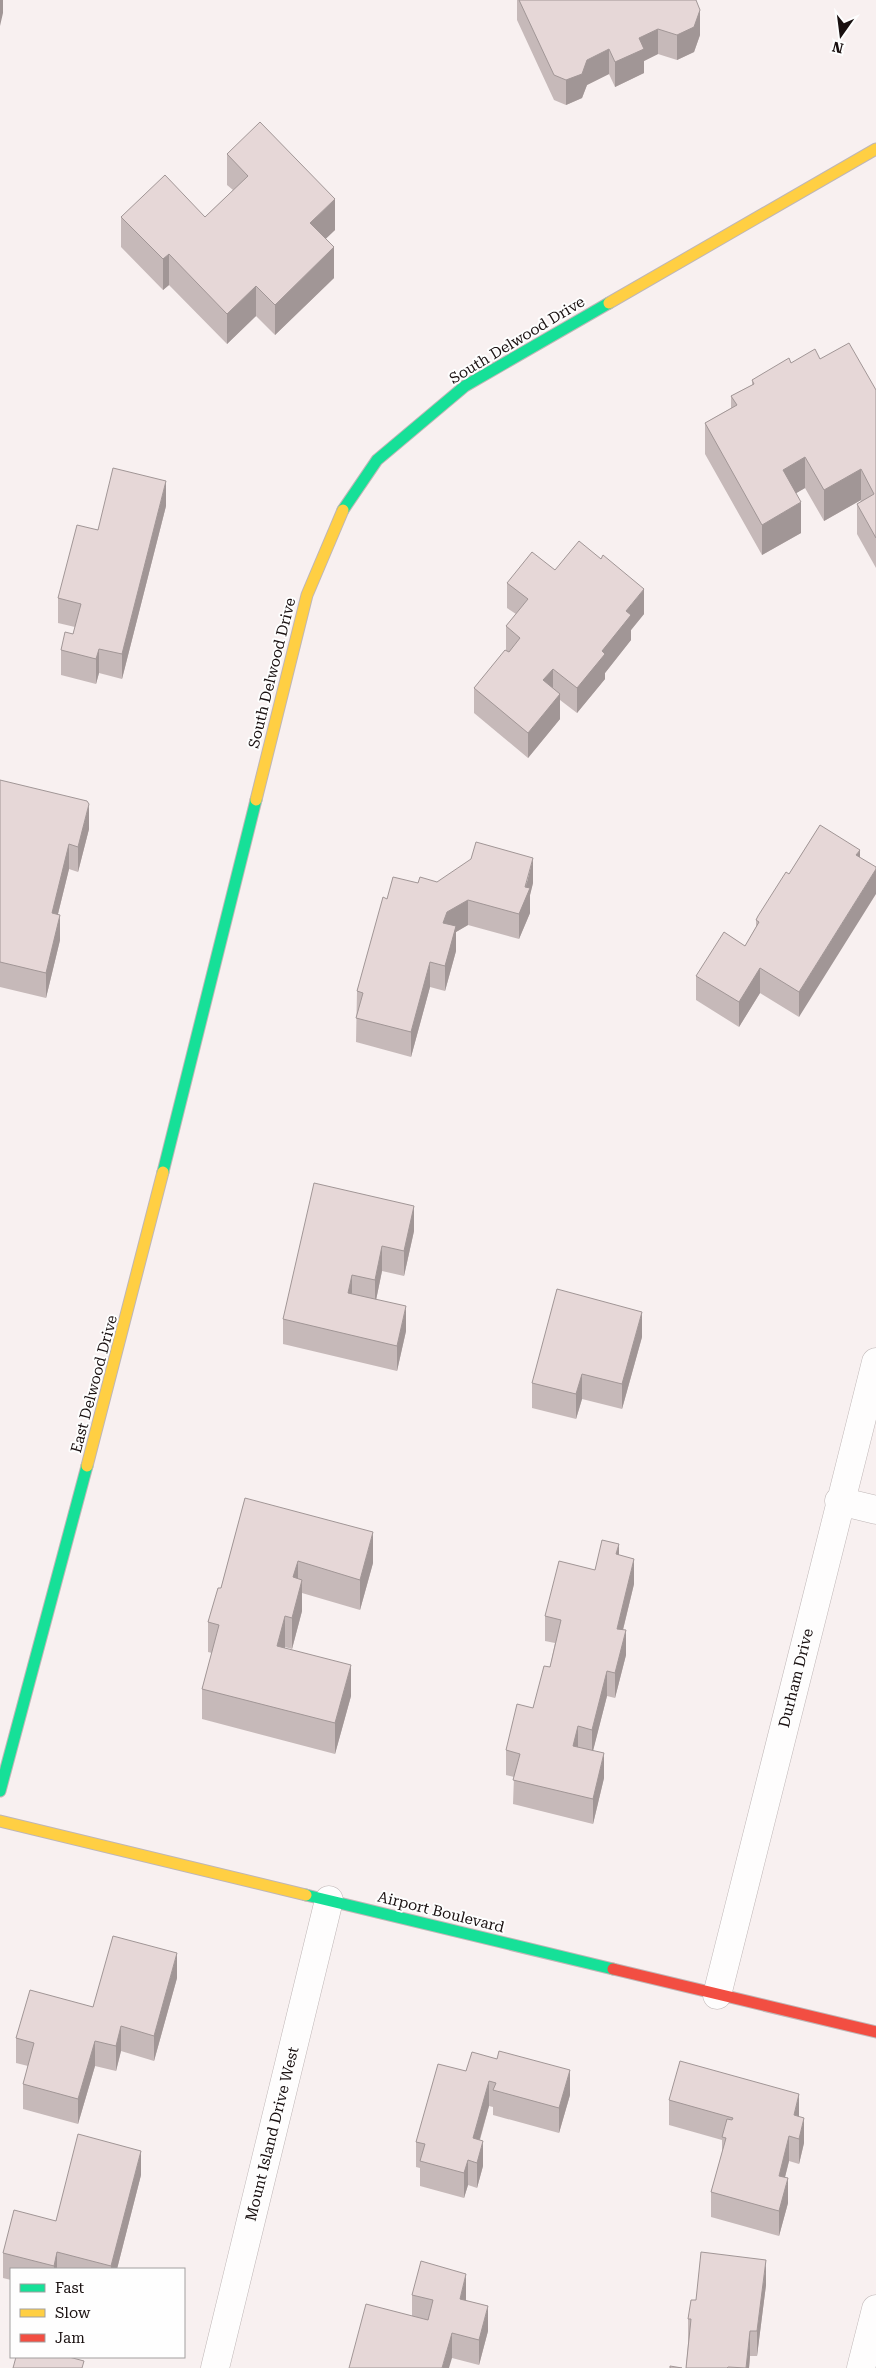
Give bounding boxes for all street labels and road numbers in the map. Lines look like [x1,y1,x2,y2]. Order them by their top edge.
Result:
street label: South Delwood Drive [446,292,588,388]
street label: South Delwood Drive [245,596,299,750]
street label: East Delwood Drive [67,1313,121,1455]
street label: Durham Drive [775,1627,817,1729]
street label: Airport Boulevard [376,1888,507,1937]
street label: Mount Island Drive West [242,2045,302,2223]

